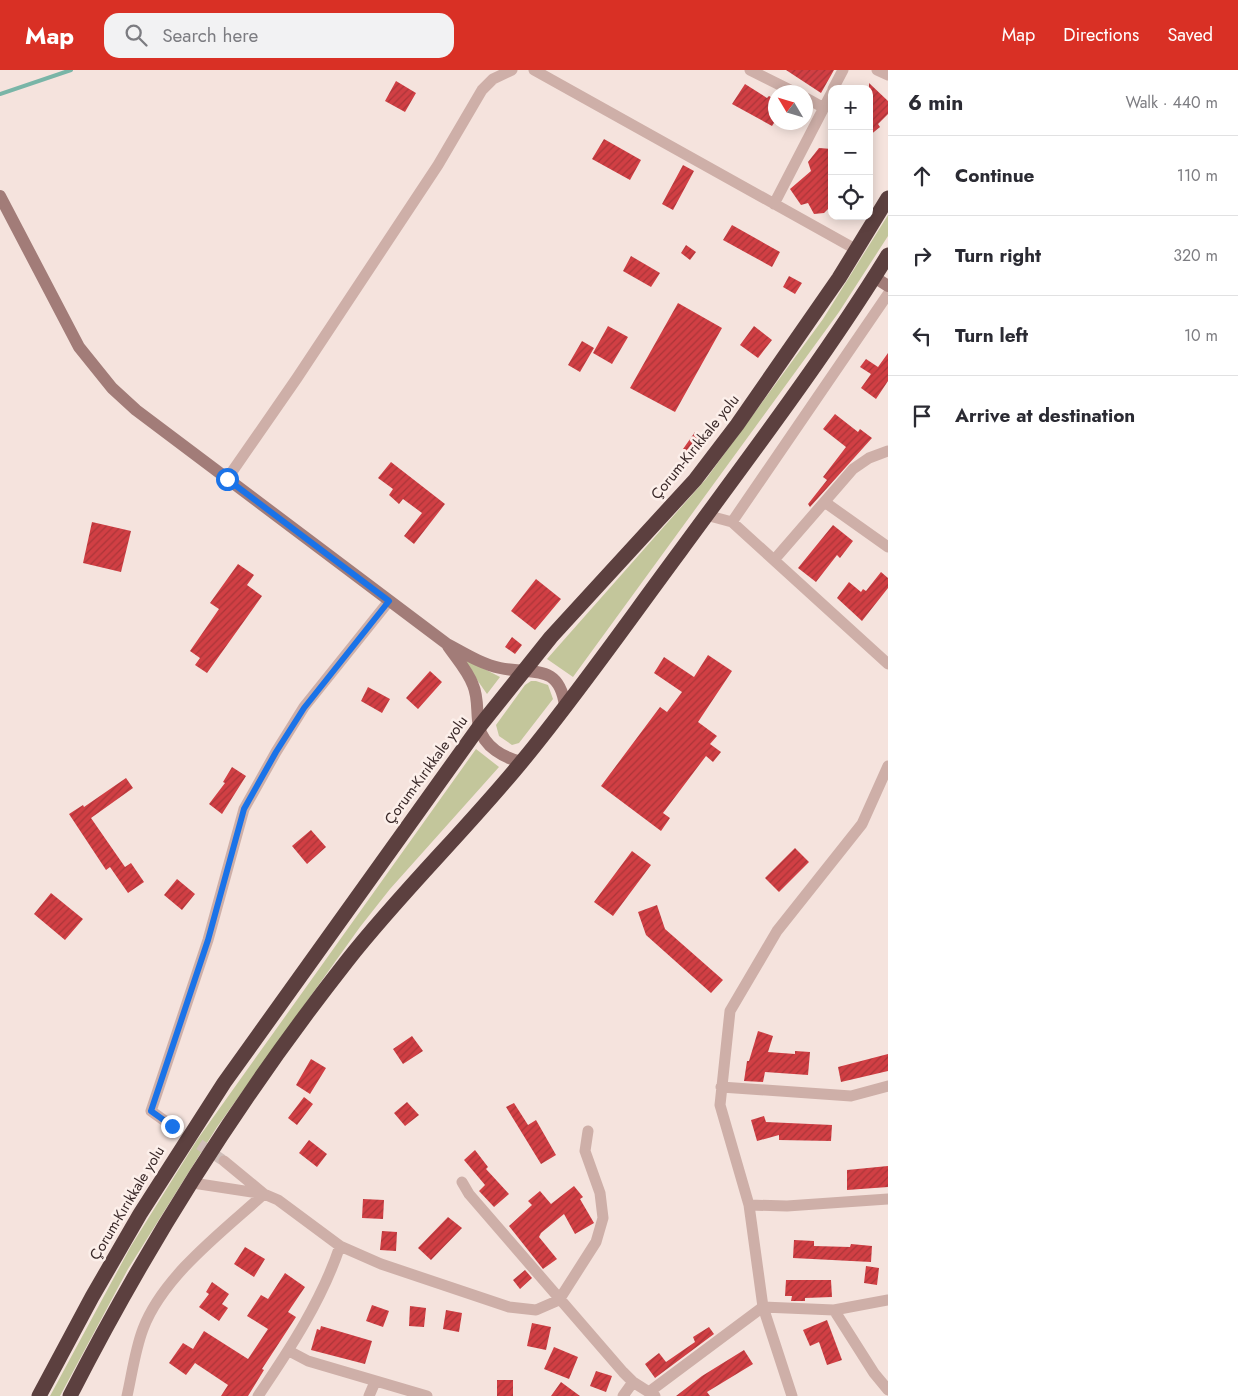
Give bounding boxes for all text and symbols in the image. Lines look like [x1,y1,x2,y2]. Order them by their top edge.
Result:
search box [104,13,454,58]
text: Map [25,18,74,53]
icon: search [122,21,150,49]
text: Search here [162,22,258,49]
text: Map [1002,22,1035,48]
text: Directions [1063,22,1139,48]
text: Saved [1167,22,1213,48]
north arrow [768,85,813,130]
map controls [828,85,873,220]
button: + [828,85,873,130]
text: 6 min [908,88,963,118]
text: Walk · 440 m [1125,91,1218,114]
button: − [828,130,873,175]
icon: ahead [908,162,936,190]
text: Continue [955,162,1034,189]
text: 110 m [1177,164,1218,187]
button: locate [828,175,873,220]
icon: right [908,242,936,270]
text: Turn right [955,242,1041,269]
text: 320 m [1173,244,1218,267]
icon: left [908,322,936,350]
text: Turn left [955,322,1028,349]
text: 10 m [1184,324,1218,347]
street label: Çorum-Kırıkkale yolu [646,390,744,504]
icon: arrive [908,402,936,430]
text: Arrive at destination [955,402,1135,429]
route start [216,468,239,491]
street label: Çorum-Kırıkkale yolu [379,711,473,829]
route end [161,1115,184,1138]
street label: Çorum-Kırıkkale yolu [84,1142,170,1264]

